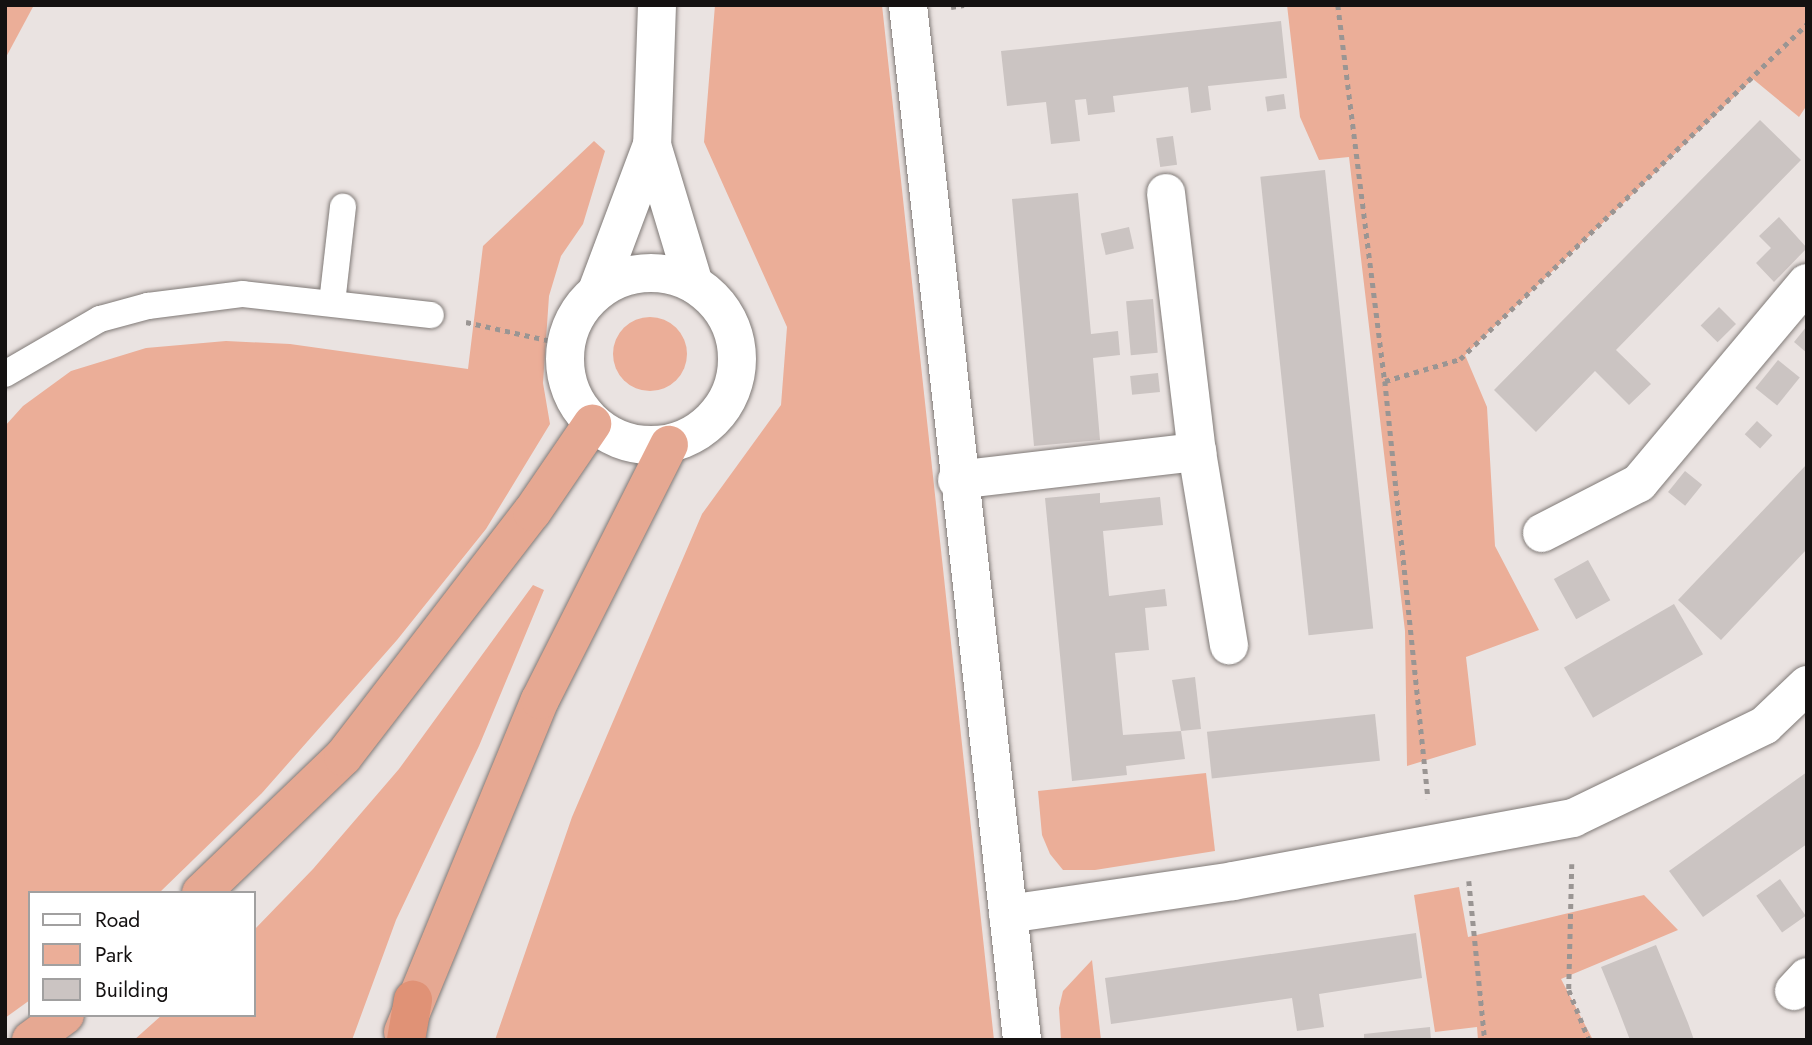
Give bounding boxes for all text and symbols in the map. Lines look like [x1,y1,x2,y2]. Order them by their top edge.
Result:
legend [28,891,256,1017]
text: Road [95,905,140,935]
text: Park [95,940,132,970]
text: Building [95,975,168,1005]

